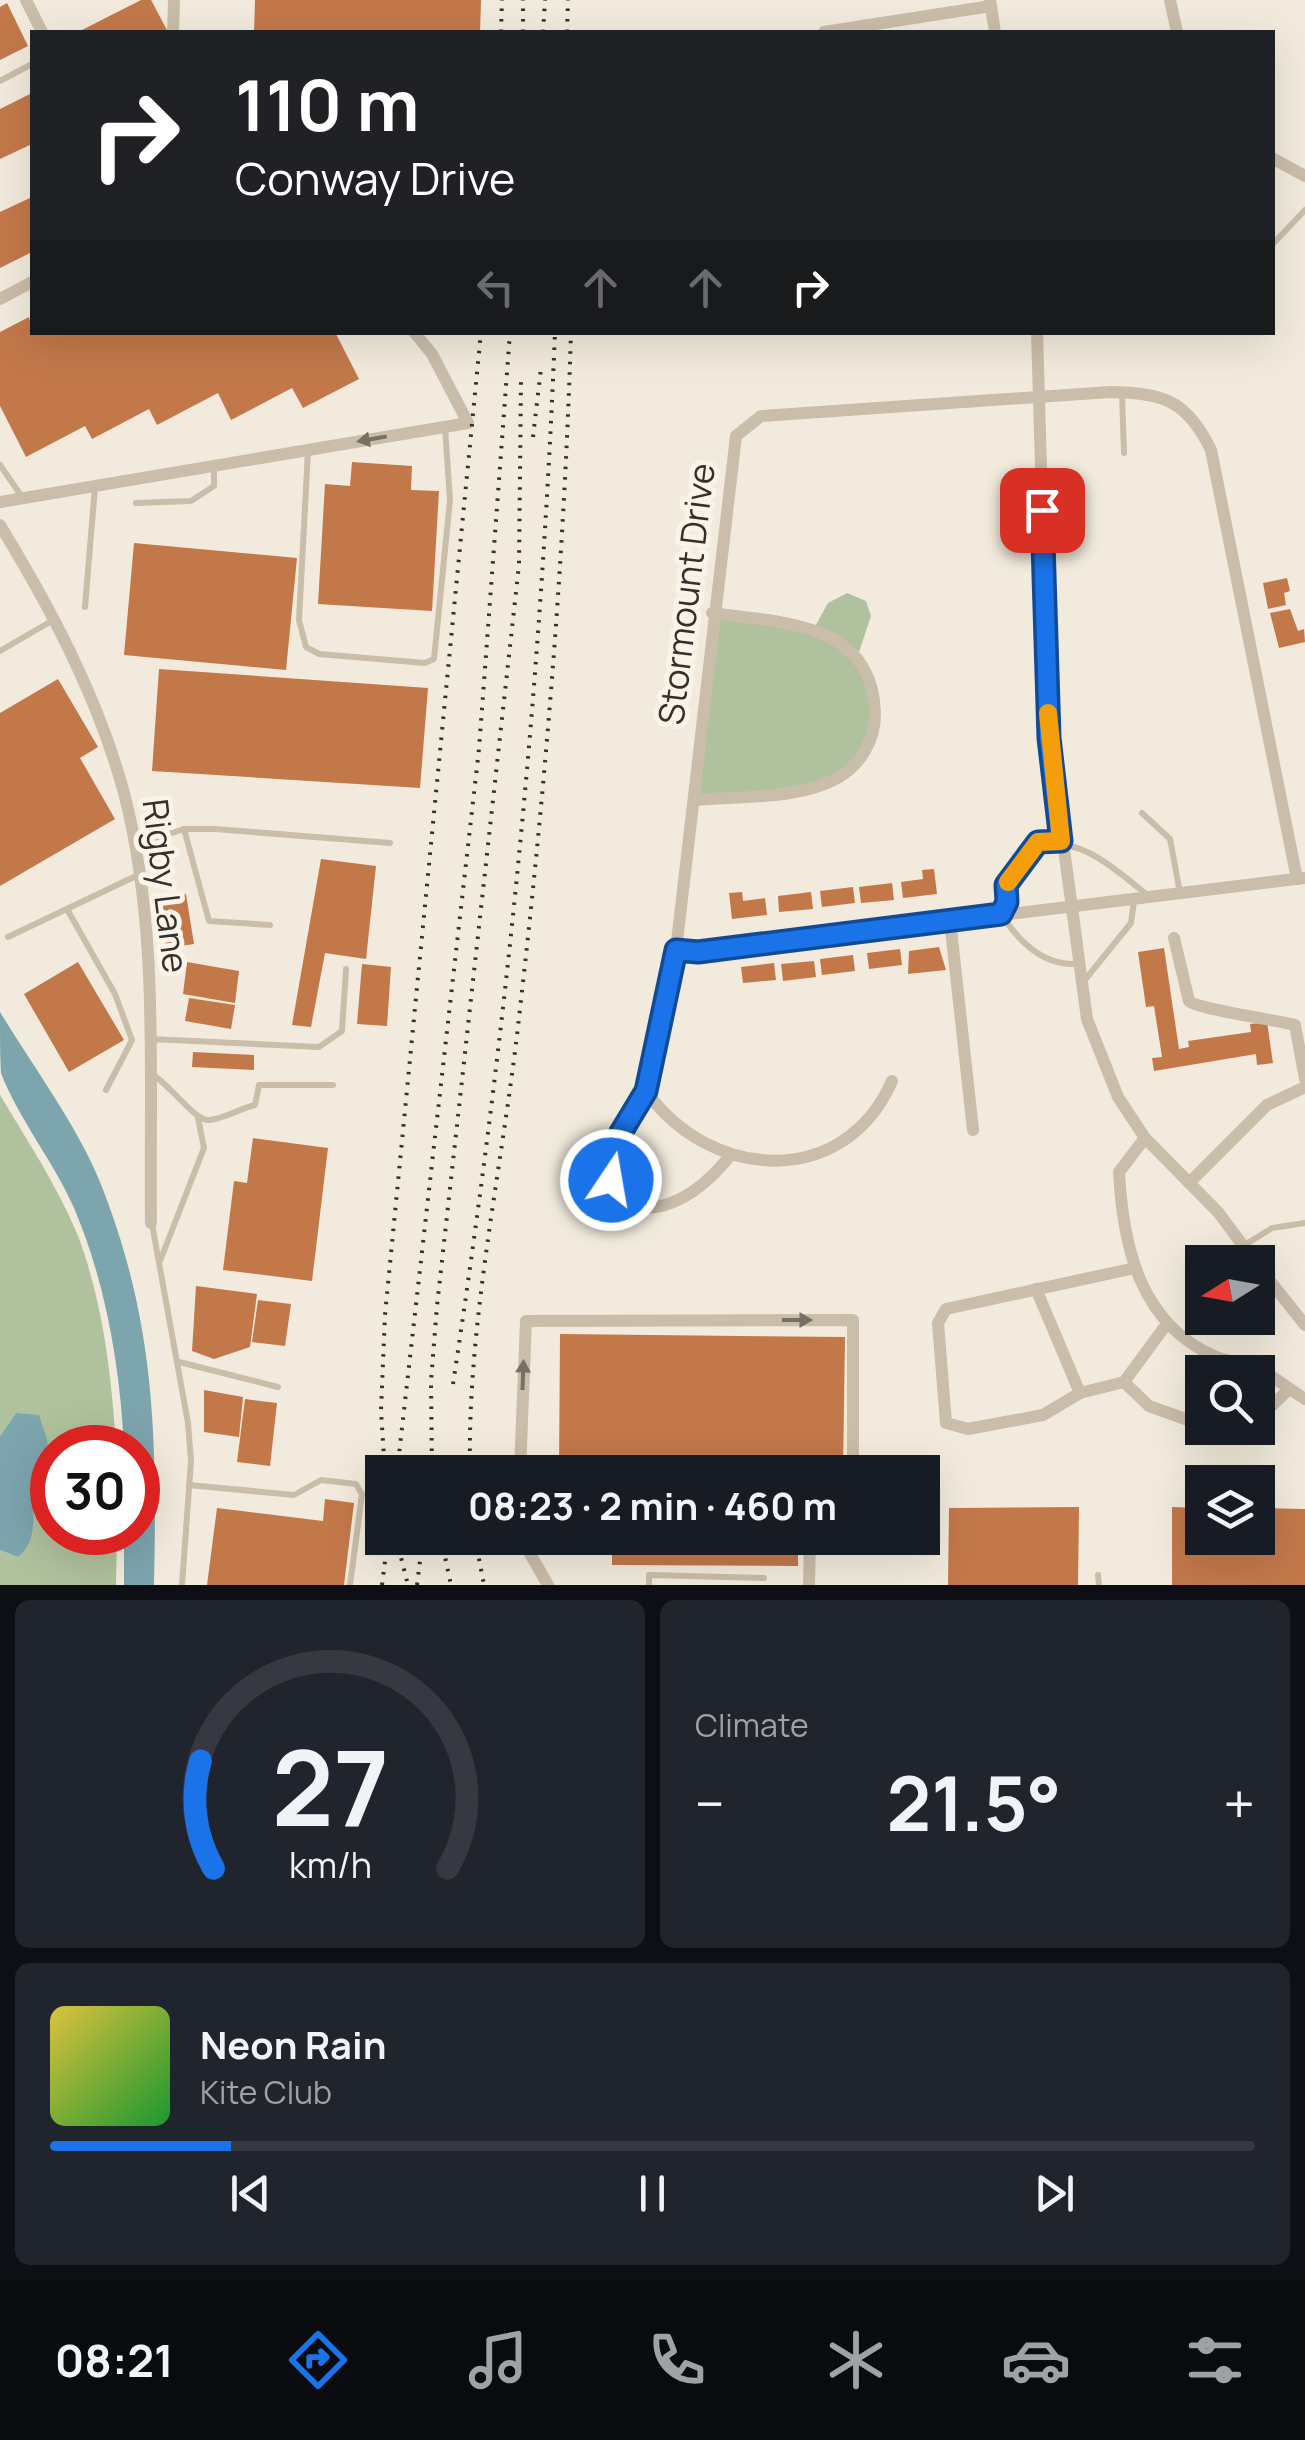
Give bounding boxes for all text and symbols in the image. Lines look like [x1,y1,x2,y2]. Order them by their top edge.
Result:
text: 110 m [235,56,419,152]
icon: right [70,70,200,200]
text: Conway Drive [235,147,515,209]
icon: left [468,260,523,315]
icon: ahead [573,260,628,315]
icon: ahead [678,260,733,315]
icon: right [783,260,838,315]
one-way arrow [356,432,387,448]
street label: Stormount Drive [646,460,726,727]
pin [1000,468,1085,553]
icon: arrive [1015,483,1070,538]
street label: Rigby Lane [132,796,200,975]
position arrow [559,1128,663,1232]
north arrow [1185,1245,1275,1335]
map controls [1185,1245,1275,1555]
one-way arrow [781,1312,813,1328]
button: search [1185,1355,1275,1445]
one-way arrow [516,1359,532,1391]
speed limit sign: 30 [30,1425,160,1555]
button: layers [1185,1465,1275,1555]
text: 08:23 · 2 min · 460 m [468,1479,837,1531]
text: Climate [695,1703,809,1747]
text: 27 [271,1715,389,1857]
text: 21.5° [887,1751,1061,1854]
text: − [695,1765,725,1841]
text: + [1223,1765,1255,1841]
text: km/h [288,1840,372,1889]
text: Neon Rain [200,2018,386,2070]
text: Kite Club [200,2070,332,2114]
icon: previous [223,2166,278,2221]
icon: pause [625,2166,680,2221]
icon: next [1027,2166,1082,2221]
icon: directions [283,2325,353,2395]
icon: music [463,2325,533,2395]
icon: phone [642,2325,712,2395]
icon: climate [821,2325,891,2395]
icon: car [1001,2325,1071,2395]
icon: filters [1180,2325,1250,2395]
text: 08:21 [55,2329,174,2391]

